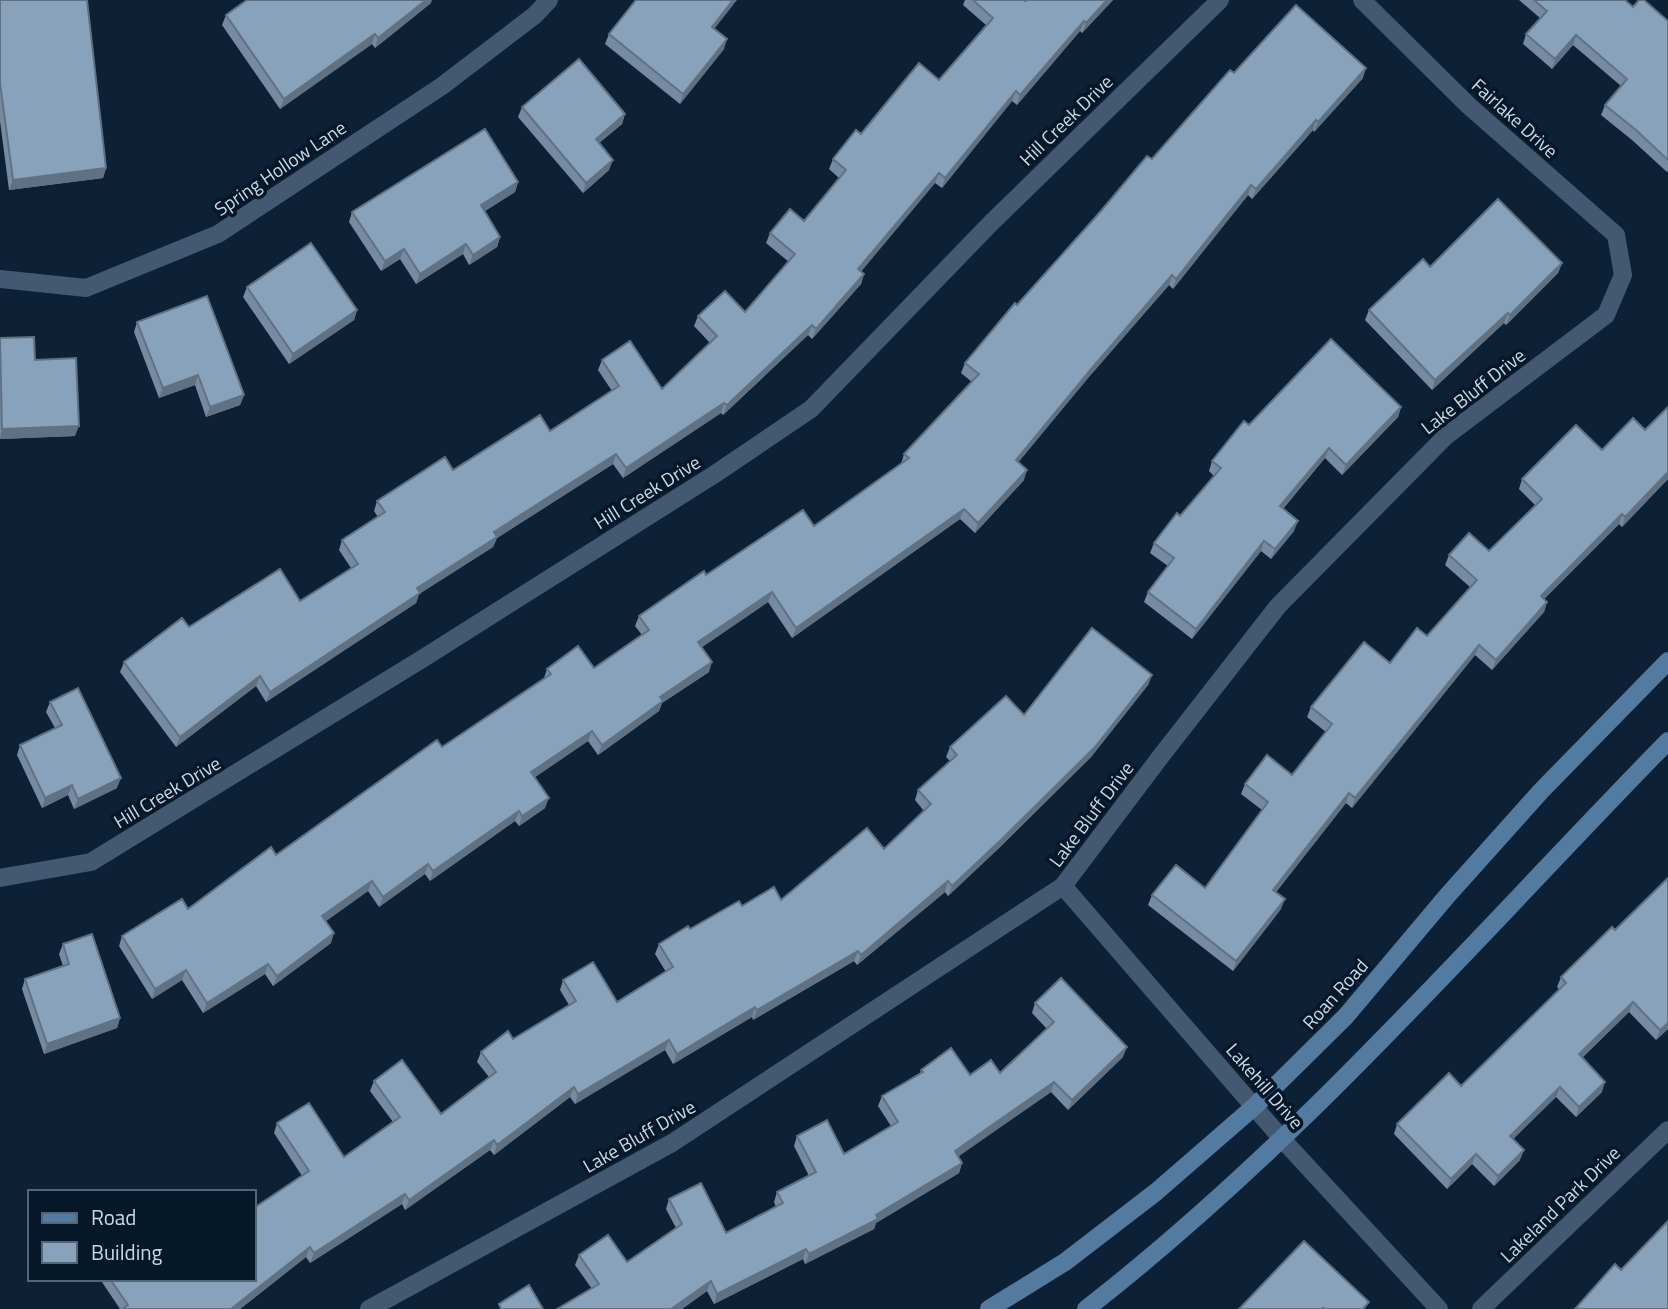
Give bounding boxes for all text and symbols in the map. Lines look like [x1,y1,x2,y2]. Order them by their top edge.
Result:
street label: Hill Creek Drive [1012,67,1119,172]
street label: Fairlake Drive [1466,71,1565,164]
street label: Spring Hollow Lane [208,113,352,223]
street label: Lake Bluff Drive [1414,340,1531,441]
street label: Hill Creek Drive [588,447,706,536]
street label: Hill Creek Drive [108,748,226,835]
street label: Lake Bluff Drive [1041,755,1140,873]
street label: Roan Road [1295,952,1374,1036]
street label: Lakehill Drive [1220,1036,1311,1135]
street label: Lake Bluff Drive [577,1092,700,1180]
street label: Lakeland Park Drive [1493,1139,1626,1269]
legend [28,1190,256,1281]
text: Road [91,1201,136,1233]
text: Building [91,1236,163,1268]

